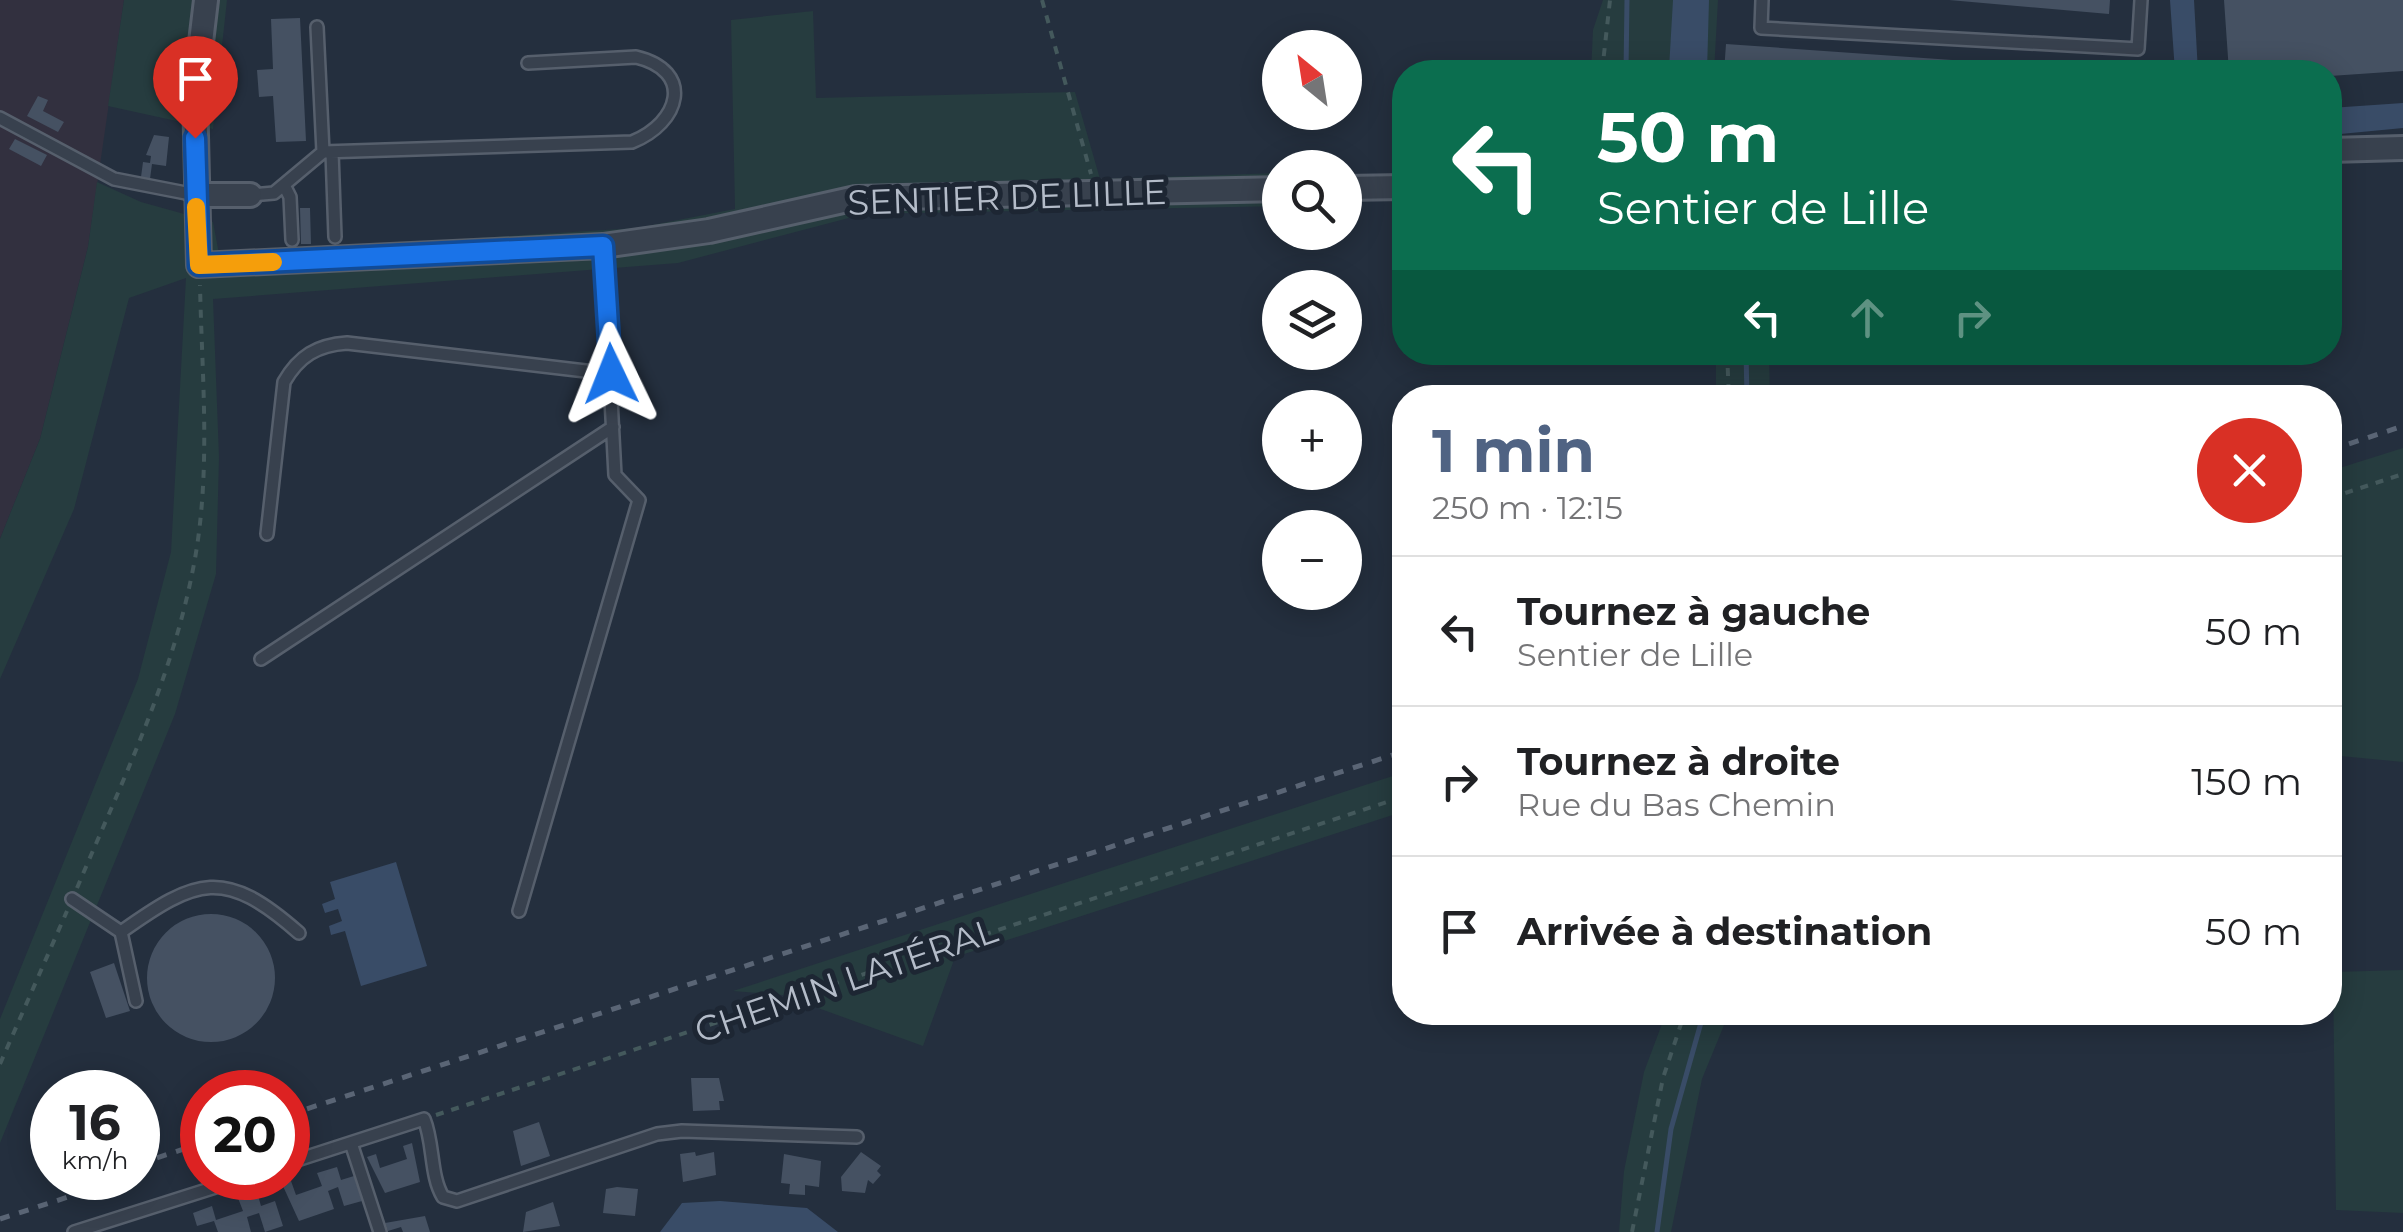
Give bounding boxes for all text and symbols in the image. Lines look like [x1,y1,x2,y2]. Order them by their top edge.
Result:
north arrow [1262,30,1362,130]
map controls [1262,30,1362,610]
pin [153,36,238,139]
icon: arrive [168,51,223,106]
text: 50 m [1597,94,1779,180]
icon: left [1432,100,1562,230]
button: search [1262,150,1362,250]
street label: SENTIER DE LILLE [847,170,1167,224]
text: Sentier de Lille [1597,180,1929,235]
button: layers [1262,270,1362,370]
icon: left [1735,290,1790,345]
icon: ahead [1840,290,1895,345]
icon: right [1945,290,2000,345]
position arrow [559,322,663,426]
button: + [1262,390,1362,490]
text: 1 min [1432,414,1595,487]
button: close [2197,418,2302,523]
text: 250 m · 12:15 [1432,488,1623,527]
button: − [1262,510,1362,610]
text: Tournez à gauche [1517,588,1870,635]
icon: left [1432,604,1487,659]
text: 50 m [2205,608,2302,655]
text: Sentier de Lille [1517,635,1753,674]
text: Tournez à droite [1517,738,1840,785]
icon: right [1432,754,1487,809]
text: 150 m [2191,758,2302,805]
text: Rue du Bas Chemin [1517,785,1836,824]
icon: arrive [1432,904,1487,959]
street label: CHEMIN LATÉRAL [689,908,1003,1052]
text: Arrivée à destination [1517,908,1932,955]
text: 50 m [2205,908,2302,955]
speed limit sign: 20 [180,1070,310,1200]
text: 16 [69,1092,121,1153]
text: km/h [62,1145,128,1175]

